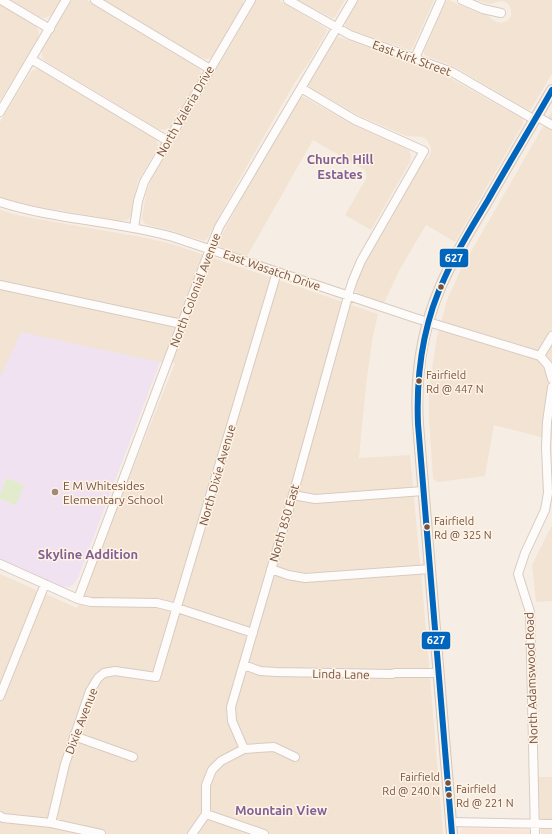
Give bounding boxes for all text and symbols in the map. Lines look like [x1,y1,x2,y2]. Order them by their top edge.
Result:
street label: East Kirk Street [371,38,453,78]
street label: North Valeria Drive [154,63,216,159]
district label: Church Hill Estates [307,152,373,181]
street label: North Colonial Avenue [167,231,223,349]
street label: East Wasatch Drive [222,247,322,293]
line badge: 627 [439,248,469,268]
text: 627 [445,252,463,264]
unlabelled marker [436,282,446,292]
place label: Fairfield Rd @ 447 N [426,369,484,395]
marker: Fairfield Rd @ 447 N [414,376,424,386]
street label: North Dixie Avenue [196,423,238,527]
place label: E M Whitesides Elementary School [63,479,163,506]
street label: North 850 East [267,482,301,563]
marker: E M Whitesides Elementary School [50,487,60,497]
place label: Fairfield Rd @ 325 N [434,515,492,541]
marker: Fairfield Rd @ 325 N [422,522,432,532]
district label: Skyline Addition [38,547,138,561]
street label: North Adamswood Road [522,612,540,744]
line badge: 627 [421,631,451,650]
text: 627 [427,634,445,646]
street label: Linda Lane [312,667,370,681]
street label: Dixie Avenue [62,686,100,756]
place label: Fairfield Rd @ 240 N [382,771,440,797]
marker: Fairfield Rd @ 240 N [443,778,453,788]
place label: Fairfield Rd @ 221 N [456,783,514,809]
marker: Fairfield Rd @ 221 N [444,790,454,800]
district label: Mountain View [235,803,327,817]

